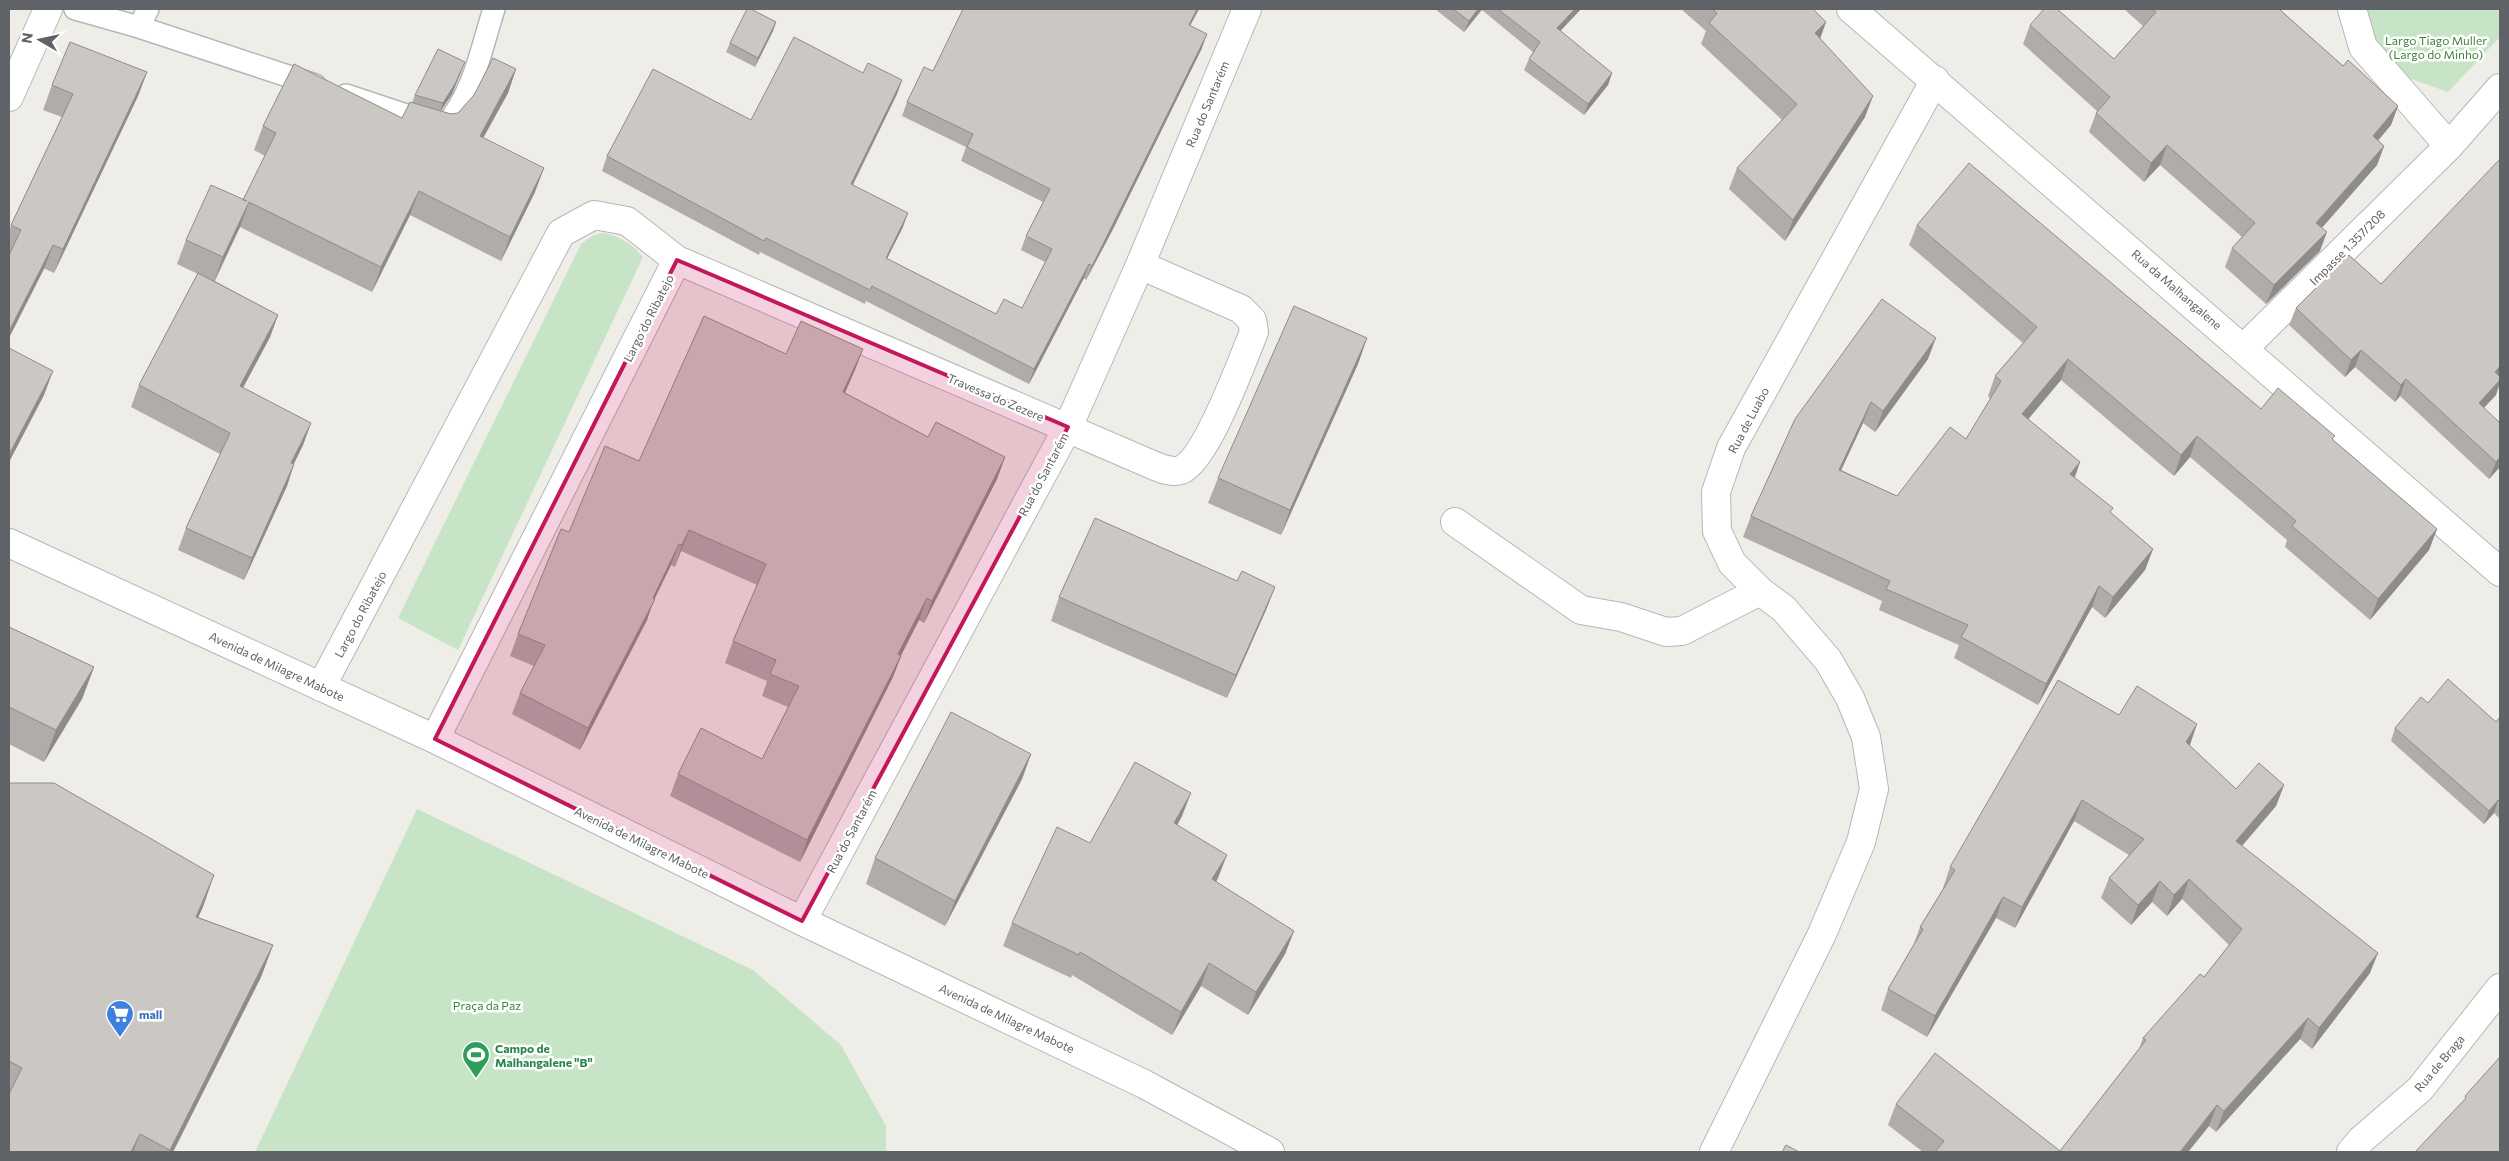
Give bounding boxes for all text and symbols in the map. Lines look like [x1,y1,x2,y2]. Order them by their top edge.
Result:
north arrow [15,15,65,65]
text: N [17,31,36,44]
park label: Largo Tiago Muller (Largo do Minho) [2385,33,2487,61]
street label: Rua do Santarém [1183,59,1231,149]
street label: Impasse 1.357/208 [2306,206,2388,288]
street label: Rua da Malhangalene [2129,246,2225,332]
street label: Largo do Ribatejo [620,272,676,364]
street label: Travessa do Zezere [946,370,1046,424]
street label: Rua de Luabo [1725,385,1771,455]
street label: Rua do Santarém [1015,430,1071,518]
street label: Largo do Ribatejo [331,568,389,660]
street label: Avenida de Milagre Mabote [207,628,347,704]
street label: Rua do Santarém [823,787,879,875]
street label: Avenida de Milagre Mabote [573,803,711,881]
street label: Avenida de Milagre Mabote [937,980,1077,1056]
park label: Praça da Paz [453,998,521,1012]
supermarket icon: mall [105,999,135,1038]
place label: mall [139,1007,162,1021]
street label: Rua de Braga [2411,1032,2467,1094]
sports icon: Campo de Malhangalene "B" [461,1040,491,1079]
place label: Campo de Malhangalene "B" [495,1041,593,1069]

